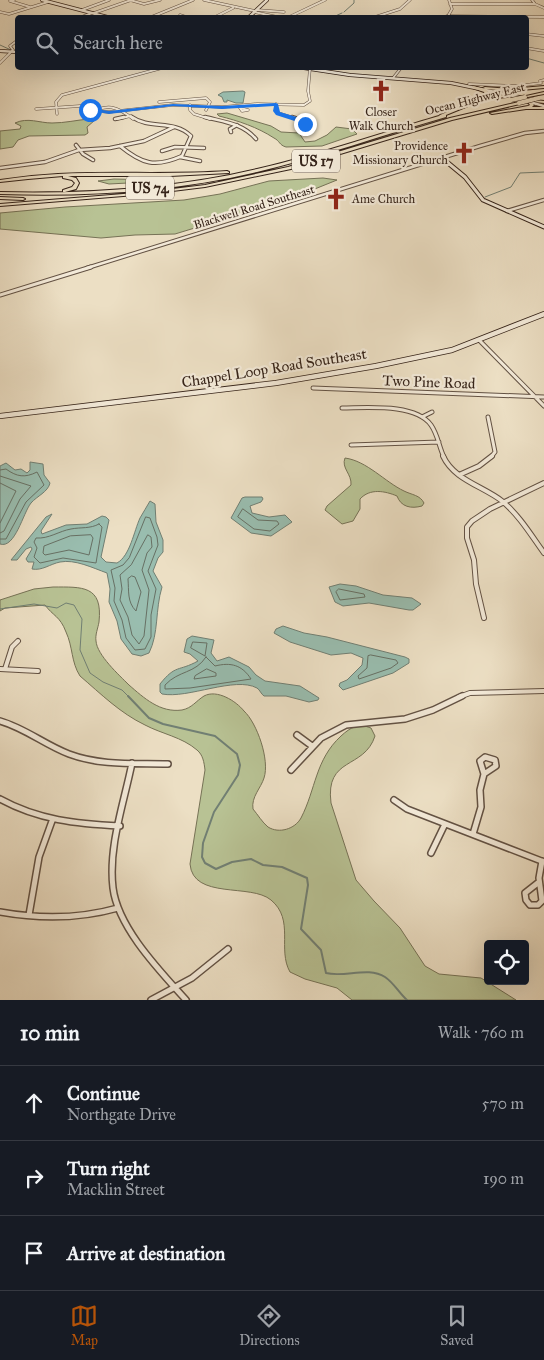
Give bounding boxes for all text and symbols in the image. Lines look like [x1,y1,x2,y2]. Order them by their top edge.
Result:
search box [15,15,529,70]
icon: search [33,29,61,57]
text: Search here [73,31,163,54]
church icon: Closer Walk Church [368,78,394,104]
street label: Ocean Highway East [424,80,527,119]
route start [79,99,102,122]
place label: Closer Walk Church [349,105,414,133]
route end [294,113,317,136]
place label: Providence Missionary Church [353,139,448,167]
church icon: Providence Missionary Church [451,140,477,166]
road number: US 17 [292,150,340,172]
road number: US 74 [126,177,174,200]
street label: Blackwell Road Southeast [192,182,317,232]
church icon: Ame Church [323,186,349,212]
place label: Ame Church [351,192,415,206]
street label: Chappel Loop Road Southeast [180,344,368,392]
street label: Two Pine Road [382,371,476,393]
map controls [484,940,529,985]
button: locate [484,940,529,985]
text: 10 min [20,1020,80,1046]
text: Walk · 760 m [438,1023,524,1042]
text: Continue [67,1082,140,1105]
icon: ahead [20,1089,48,1117]
text: 570 m [482,1094,524,1113]
text: Northgate Drive [67,1105,176,1124]
text: Turn right [67,1157,150,1180]
icon: right [20,1164,48,1192]
text: 190 m [483,1169,524,1188]
text: Macklin Street [67,1180,165,1199]
icon: arrive [20,1239,48,1267]
text: Arrive at destination [67,1242,225,1265]
tab: Map [70,1302,98,1349]
tab: Directions [239,1302,300,1349]
tab: Saved [440,1302,474,1349]

